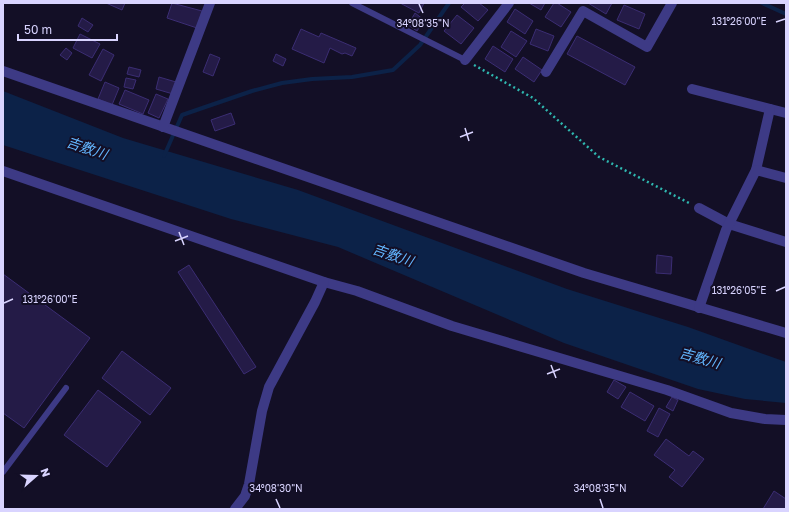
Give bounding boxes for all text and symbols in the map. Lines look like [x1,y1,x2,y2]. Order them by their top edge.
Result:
text: 131°26'00"E [711,15,767,27]
scale bar [18,16,117,42]
text: 34°08'35"N [397,17,450,29]
text: 50 m [24,22,52,37]
water label: 吉敷川 [65,133,112,163]
water label: 吉敷川 [371,240,418,270]
text: 131°26'05"E [712,284,766,296]
text: 131°26'00"E [22,293,78,305]
water label: 吉敷川 [678,344,725,372]
north arrow [16,456,56,496]
text: N [38,466,53,479]
text: 34°08'30"N [249,482,303,494]
text: 34°08'35"N [574,482,627,494]

